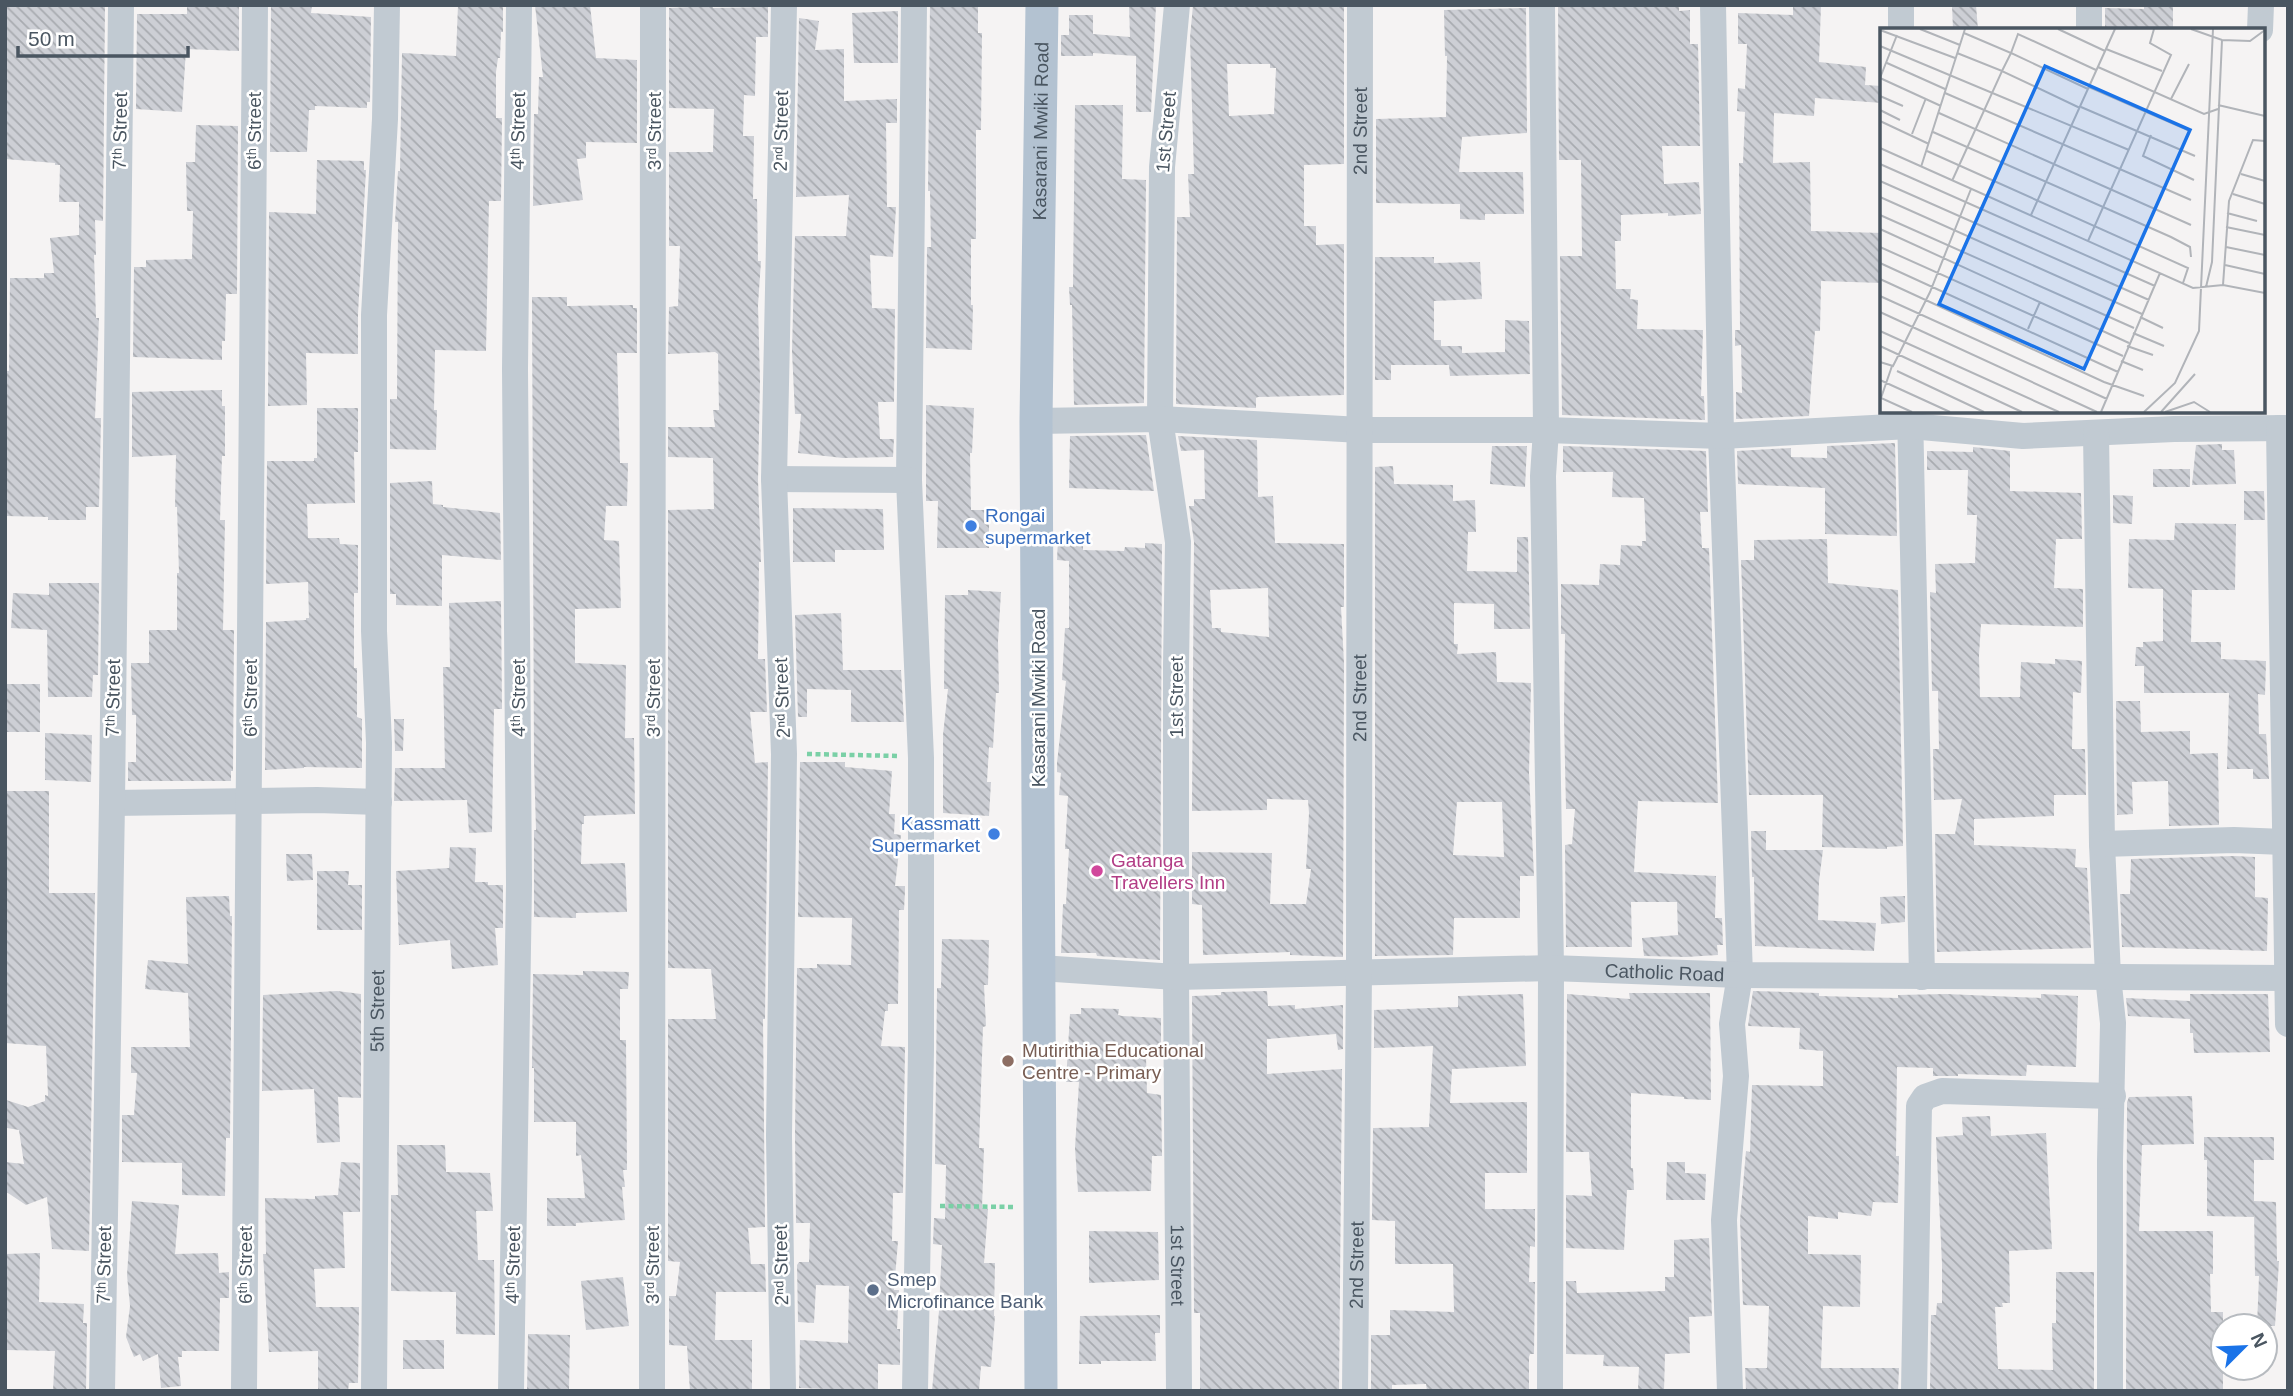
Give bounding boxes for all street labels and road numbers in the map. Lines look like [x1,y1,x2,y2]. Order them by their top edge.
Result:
street label: Kasarani Mwiki Road [1028,42,1052,220]
street label: 2nd Street [1349,86,1370,175]
street label: 2ⁿᵈ Street [770,90,792,171]
street label: 1st Street [1152,90,1180,173]
street label: 7ᵗʰ Street [109,91,131,170]
street label: 6ᵗʰ Street [244,91,265,170]
street label: 4ᵗʰ Street [507,91,529,170]
street label: 3ʳᵈ Street [644,91,665,170]
street label: Kasarani Mwiki Road [1028,609,1049,787]
street label: 2nd Street [1349,653,1370,742]
street label: 1st Street [1166,656,1187,738]
street label: 2ⁿᵈ Street [770,657,794,739]
street label: 7ᵗʰ Street [102,658,124,737]
street label: 6ᵗʰ Street [240,658,261,737]
street label: 4ᵗʰ Street [508,658,529,737]
street label: 3ʳᵈ Street [643,658,664,737]
street label: Catholic Road [1604,960,1725,985]
street label: 5th Street [366,969,388,1052]
street label: 2nd Street [1345,1220,1367,1309]
street label: 2ⁿᵈ Street [770,1224,792,1305]
street label: 1st Street [1167,1224,1189,1306]
street label: 7ᵗʰ Street [93,1225,115,1304]
street label: 6ᵗʰ Street [235,1225,256,1304]
street label: 4ᵗʰ Street [502,1225,524,1304]
street label: 3ʳᵈ Street [642,1225,663,1304]

